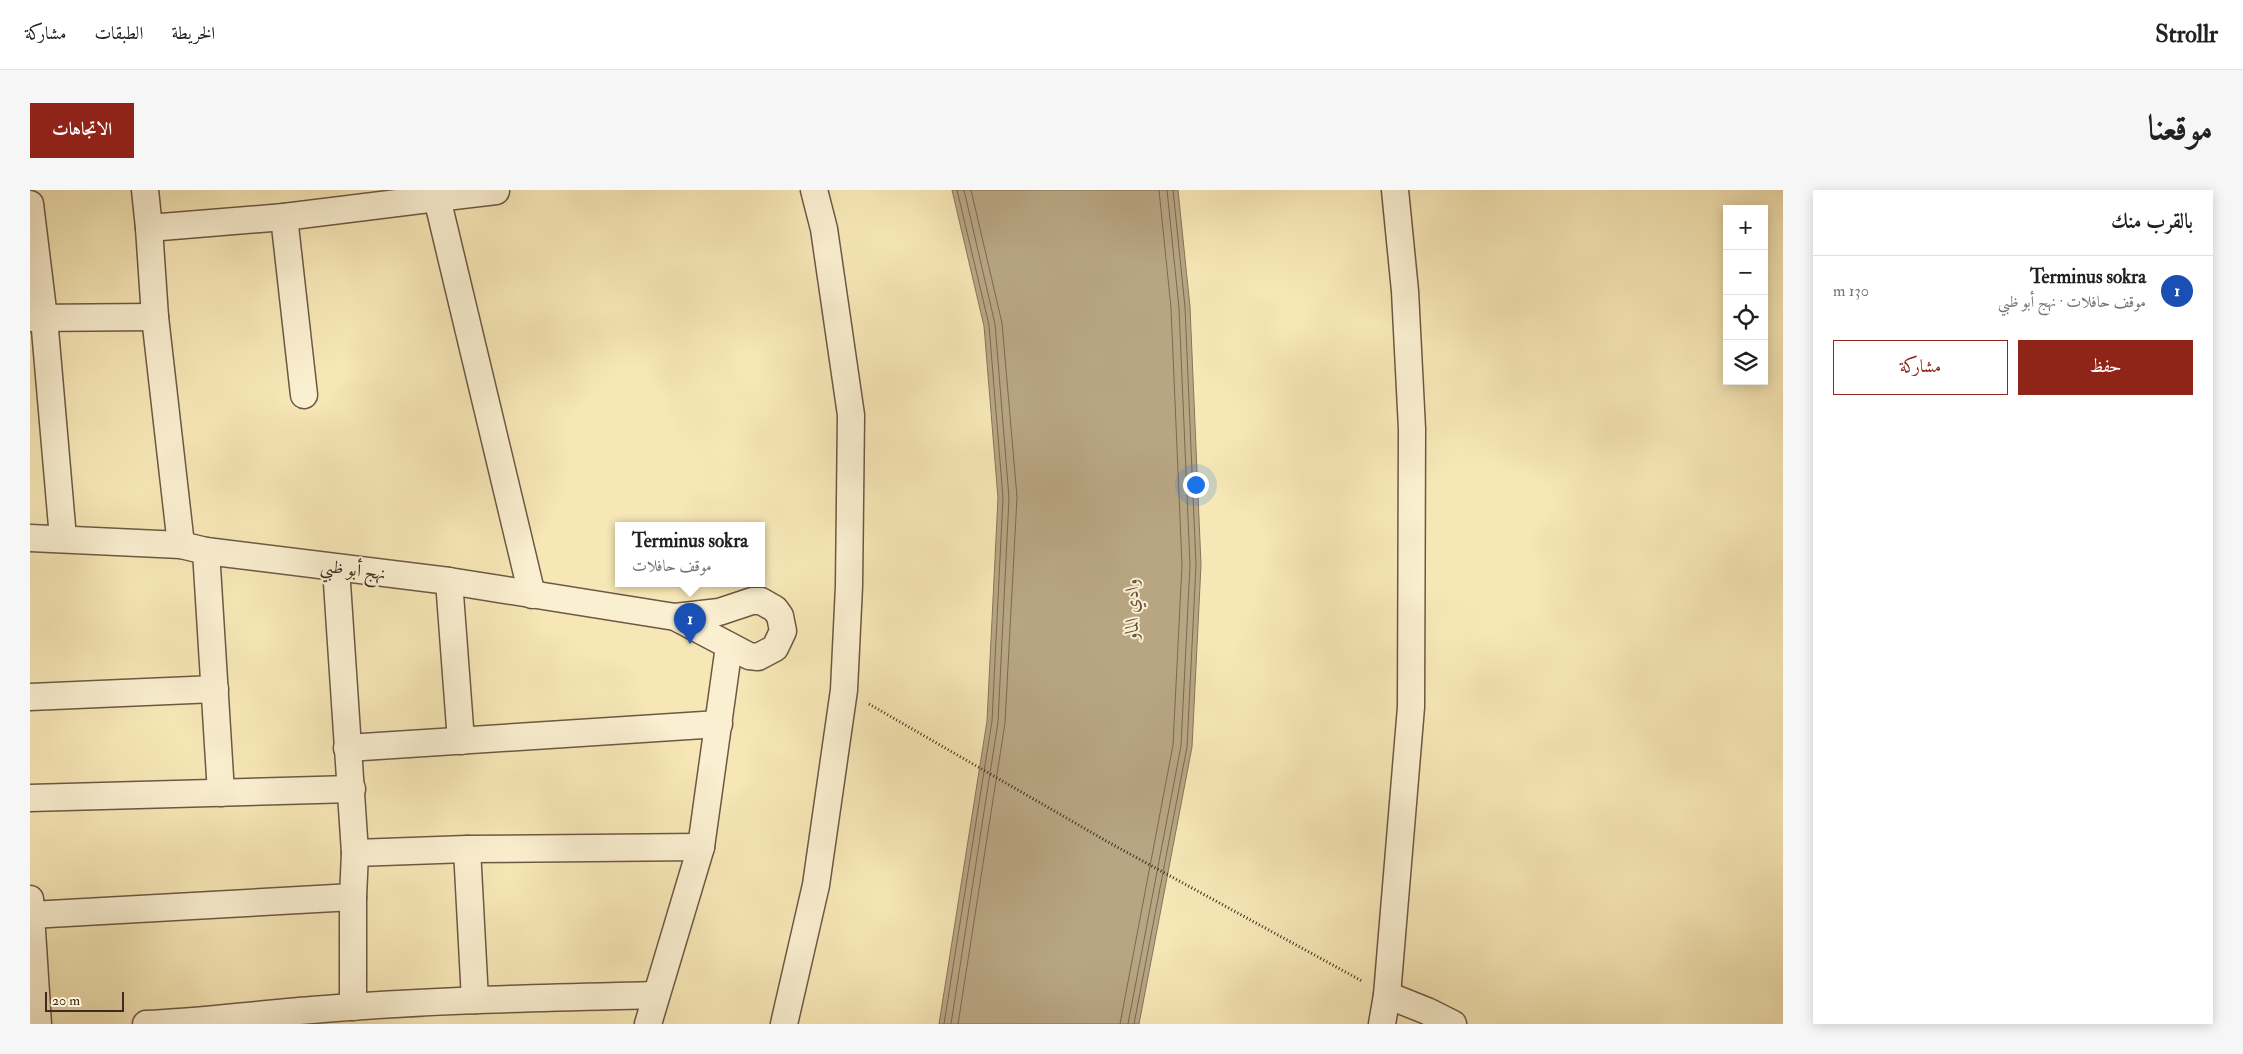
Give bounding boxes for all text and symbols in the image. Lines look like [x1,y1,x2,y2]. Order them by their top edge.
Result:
text: Strollr [2155,19,2218,50]
text: مشاركة [25,22,66,45]
text: الطبقات [94,22,143,45]
text: الخريطة [171,22,215,45]
button: الاتجاهات [30,103,134,158]
text: موقعنا [2148,106,2213,150]
map controls [1723,205,1768,385]
button: + [1723,205,1768,250]
text: بالقرب منك [2111,208,2193,235]
button: − [1723,250,1768,295]
text: Terminus sokra [2030,265,2146,289]
text: 130 m [1833,281,1869,301]
text: 1 [2174,281,2180,301]
text: موقف حافلات · نهج أبو ظبي [1998,292,2146,312]
button: locate [1723,295,1768,340]
button: layers [1723,340,1768,385]
button: مشاركة [1833,340,2008,395]
button: حفظ [2018,340,2193,395]
your location [1183,472,1209,498]
popup [615,522,765,587]
text: Terminus sokra [632,529,748,553]
street label: نهج أبو ظبي [318,553,387,590]
text: موقف حافلات [632,556,712,576]
water label: وادي الماو [1120,578,1147,641]
pin: 1 [674,603,706,644]
scale bar [45,989,124,1012]
text: 20 m [52,992,80,1009]

